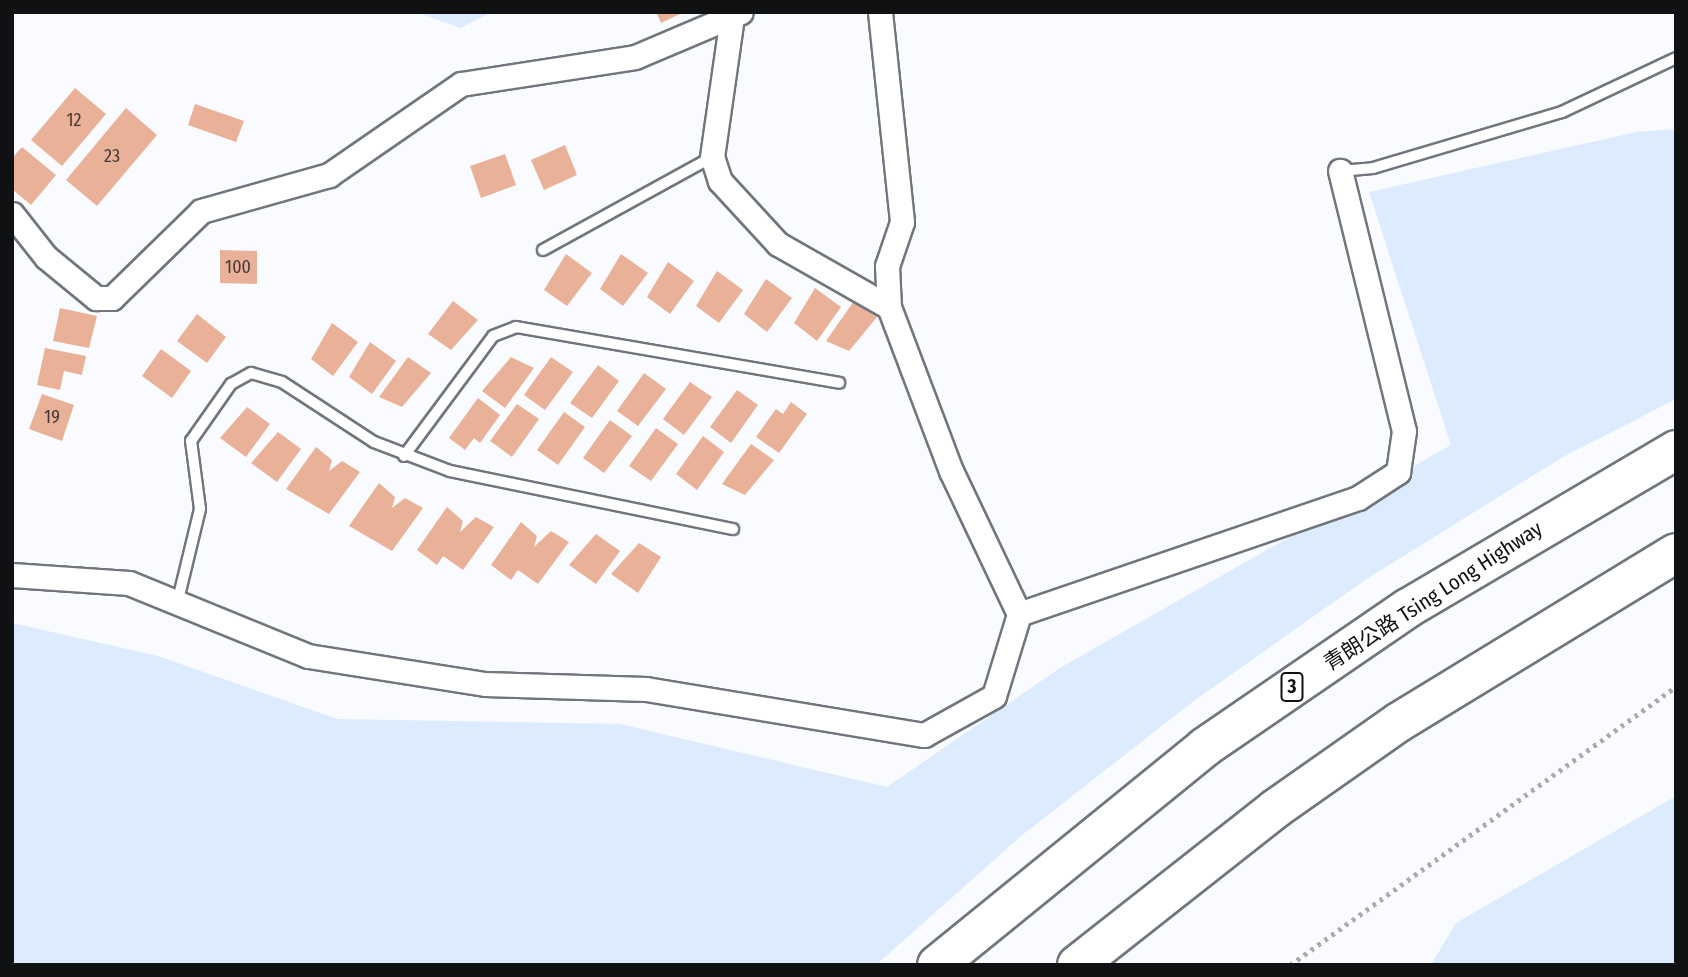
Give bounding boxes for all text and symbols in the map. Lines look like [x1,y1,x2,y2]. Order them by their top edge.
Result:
house number: 12 [67,109,81,131]
house number: 23 [104,145,120,167]
house number: 100 [225,256,251,278]
house number: 19 [44,406,60,428]
street label: 青朗公路 Tsing Long Highway [1319,516,1547,676]
road number: 3 [1280,672,1304,702]

